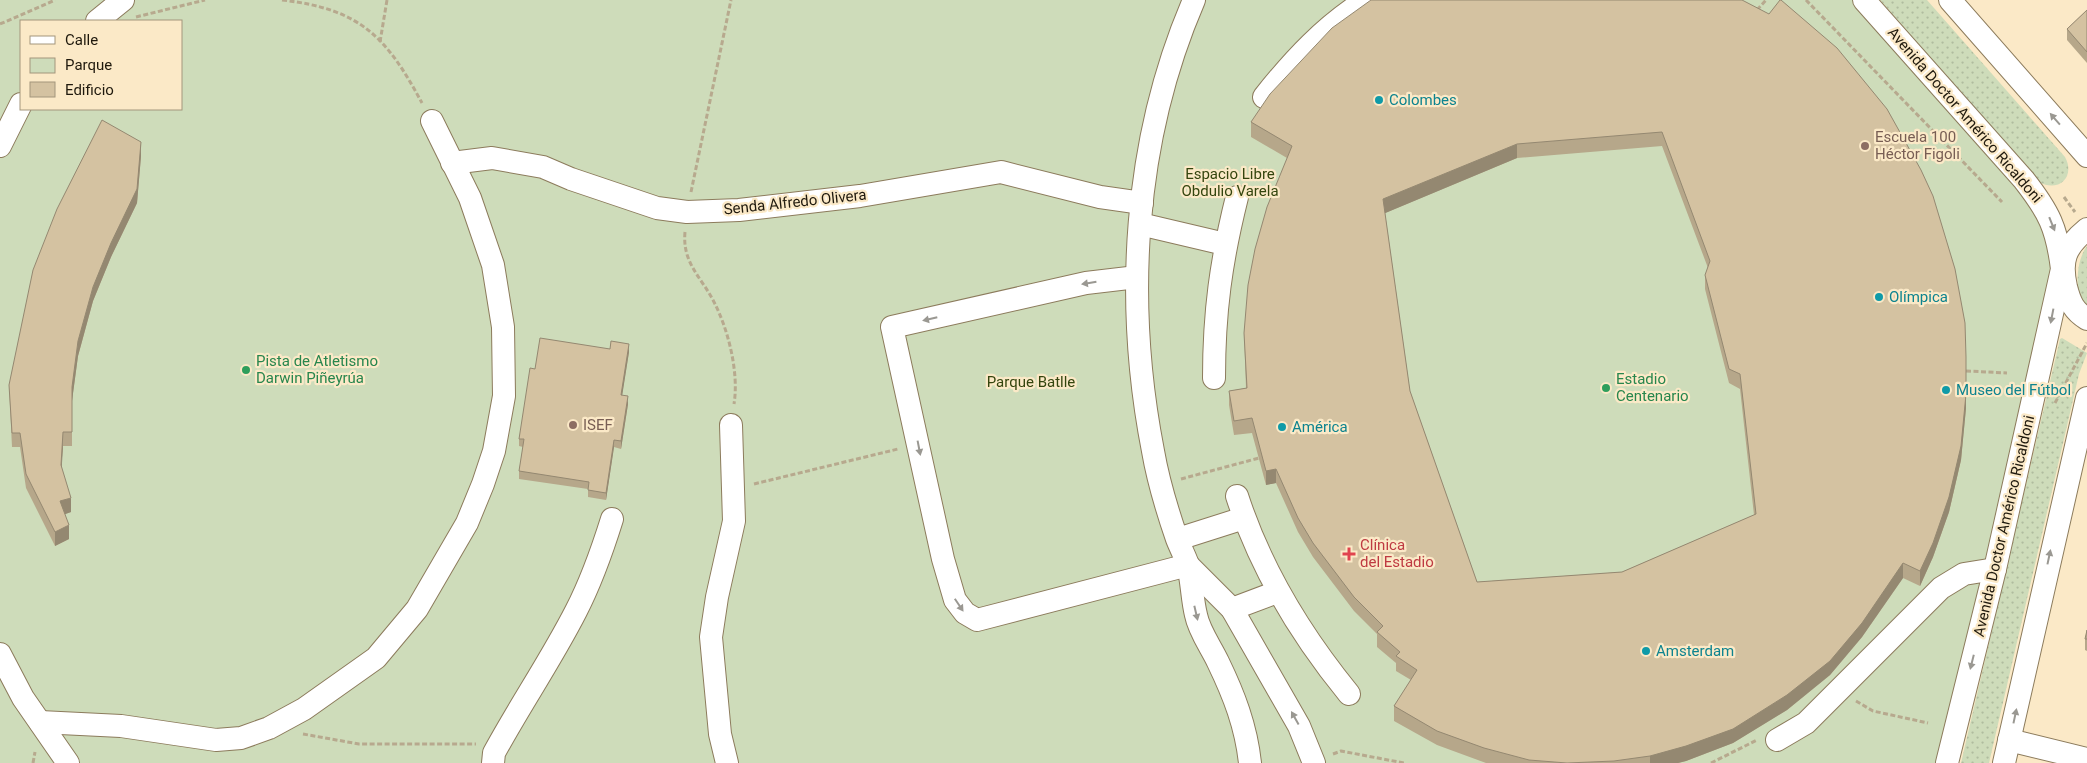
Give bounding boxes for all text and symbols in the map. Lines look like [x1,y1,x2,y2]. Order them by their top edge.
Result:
legend [20,20,182,110]
street label: Avenida Doctor Américo Ricaldoni [1884,24,2046,206]
text: Calle [65,31,98,49]
text: Parque [65,56,112,74]
text: Edificio [65,81,114,99]
place label: Colombes [1389,91,1457,109]
marker: Colombes [1373,94,1385,106]
one-way arrow [2049,114,2061,126]
place label: Escuela 100 Héctor Figoli [1875,128,1960,163]
marker: Escuela 100 Héctor Figoli [1859,140,1871,152]
park label: Espacio Libre Obdulio Varela [1181,165,1279,200]
street label: Senda Alfredo Olivera [723,186,867,218]
one-way arrow [2049,217,2057,231]
one-way arrow [1080,279,1096,287]
place label: Olímpica [1889,288,1948,306]
marker: Olímpica [1873,291,1885,303]
one-way arrow [2048,309,2056,325]
one-way arrow [923,315,938,323]
place label: Pista de Atletismo Darwin Piñeyrúa [256,352,378,387]
marker: Pista de Atletismo Darwin Piñeyrúa [240,364,252,376]
place label: Estadio Centenario [1616,370,1689,405]
park label: Parque Batlle [987,373,1075,391]
place label: Museo del Fútbol [1956,381,2071,399]
marker: Estadio Centenario [1600,382,1612,394]
marker: Museo del Fútbol [1940,384,1952,396]
street label: Avenida Doctor Américo Ricaldoni [1970,414,2038,638]
place label: ISEF [583,416,613,434]
place label: América [1292,418,1348,436]
marker: ISEF [567,419,579,431]
marker: América [1276,421,1288,433]
one-way arrow [915,440,923,456]
place label: Clínica del Estadio [1360,536,1434,571]
marker: Clínica del Estadio [1342,547,1356,561]
one-way arrow [2045,549,2053,564]
one-way arrow [955,598,964,611]
one-way arrow [1192,605,1200,620]
place label: Amsterdam [1656,642,1734,660]
marker: Amsterdam [1640,645,1652,657]
one-way arrow [1968,655,1976,670]
one-way arrow [2011,708,2019,723]
one-way arrow [1290,712,1299,725]

